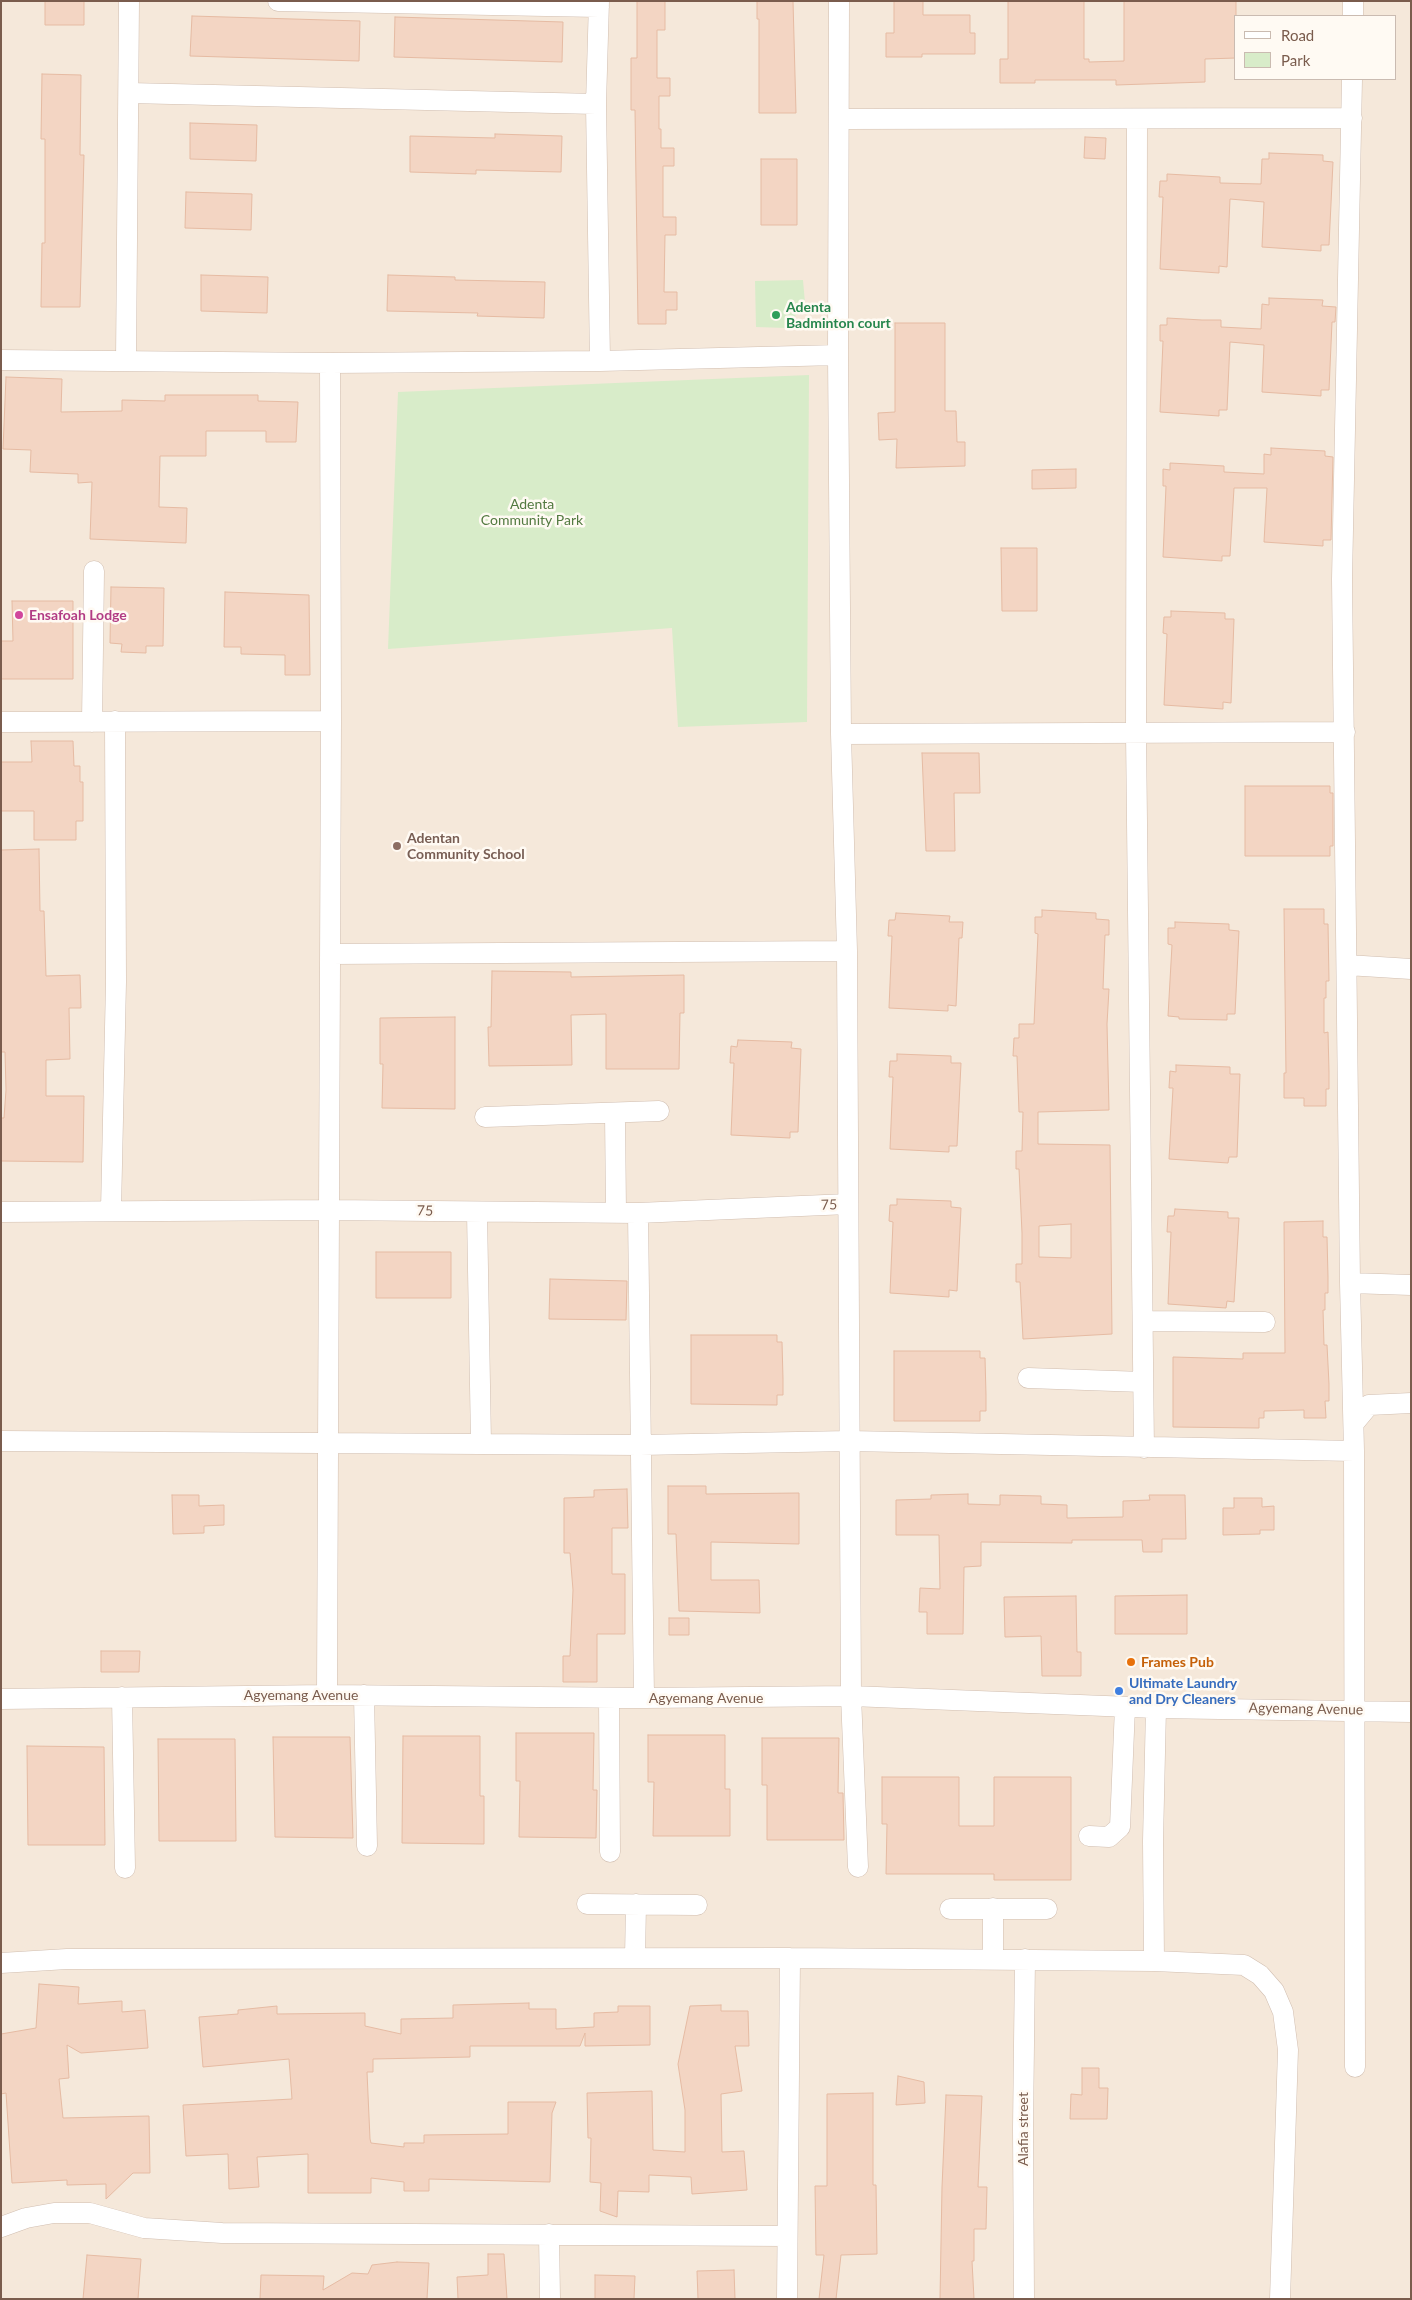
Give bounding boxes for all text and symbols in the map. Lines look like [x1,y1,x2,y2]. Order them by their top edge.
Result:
legend [1234,15,1397,80]
text: Road [1281,26,1314,44]
text: Park [1281,51,1310,69]
place label: Adenta Badminton court [786,299,891,332]
marker: Adenta Badminton court [770,309,782,321]
park label: Adenta Community Park [481,496,583,528]
place label: Ensafoah Lodge [29,607,127,623]
marker: Ensafoah Lodge [13,609,25,621]
place label: Adentan Community School [407,830,525,862]
marker: Adentan Community School [391,840,403,852]
street label: 75 [821,1196,837,1214]
street label: 75 [417,1202,433,1220]
place label: Frames Pub [1141,1654,1214,1670]
marker: Frames Pub [1125,1656,1137,1668]
place label: Ultimate Laundry and Dry Cleaners [1129,1675,1237,1708]
marker: Ultimate Laundry and Dry Cleaners [1113,1685,1125,1697]
street label: Agyemang Avenue [244,1687,358,1703]
street label: Agyemang Avenue [649,1690,763,1706]
street label: Agyemang Avenue [1249,1700,1363,1718]
street label: Alafia street [1015,2092,1031,2166]

